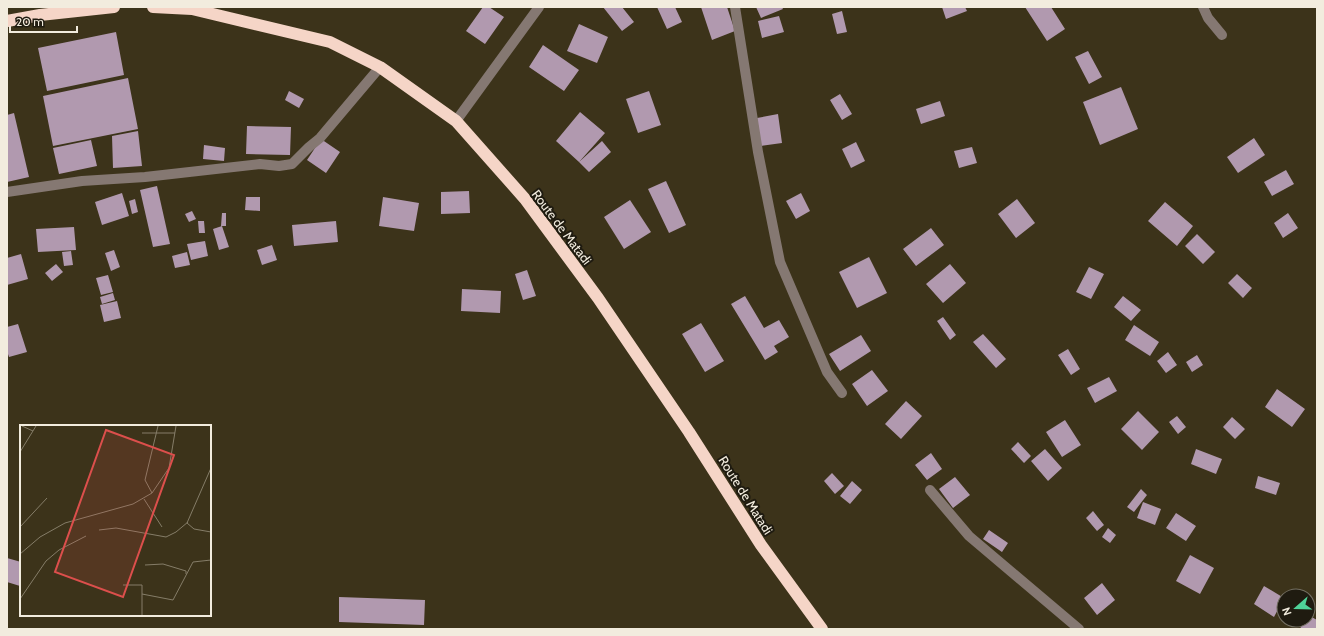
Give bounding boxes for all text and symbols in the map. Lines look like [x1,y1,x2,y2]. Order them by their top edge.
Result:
scale bar [10,8,77,34]
text: 20 m [16,14,44,29]
street label: Route de Matadi [529,186,595,268]
inset map [20,425,211,616]
street label: Route de Matadi [716,453,776,537]
north arrow [1276,588,1316,628]
text: N [1279,605,1295,617]

